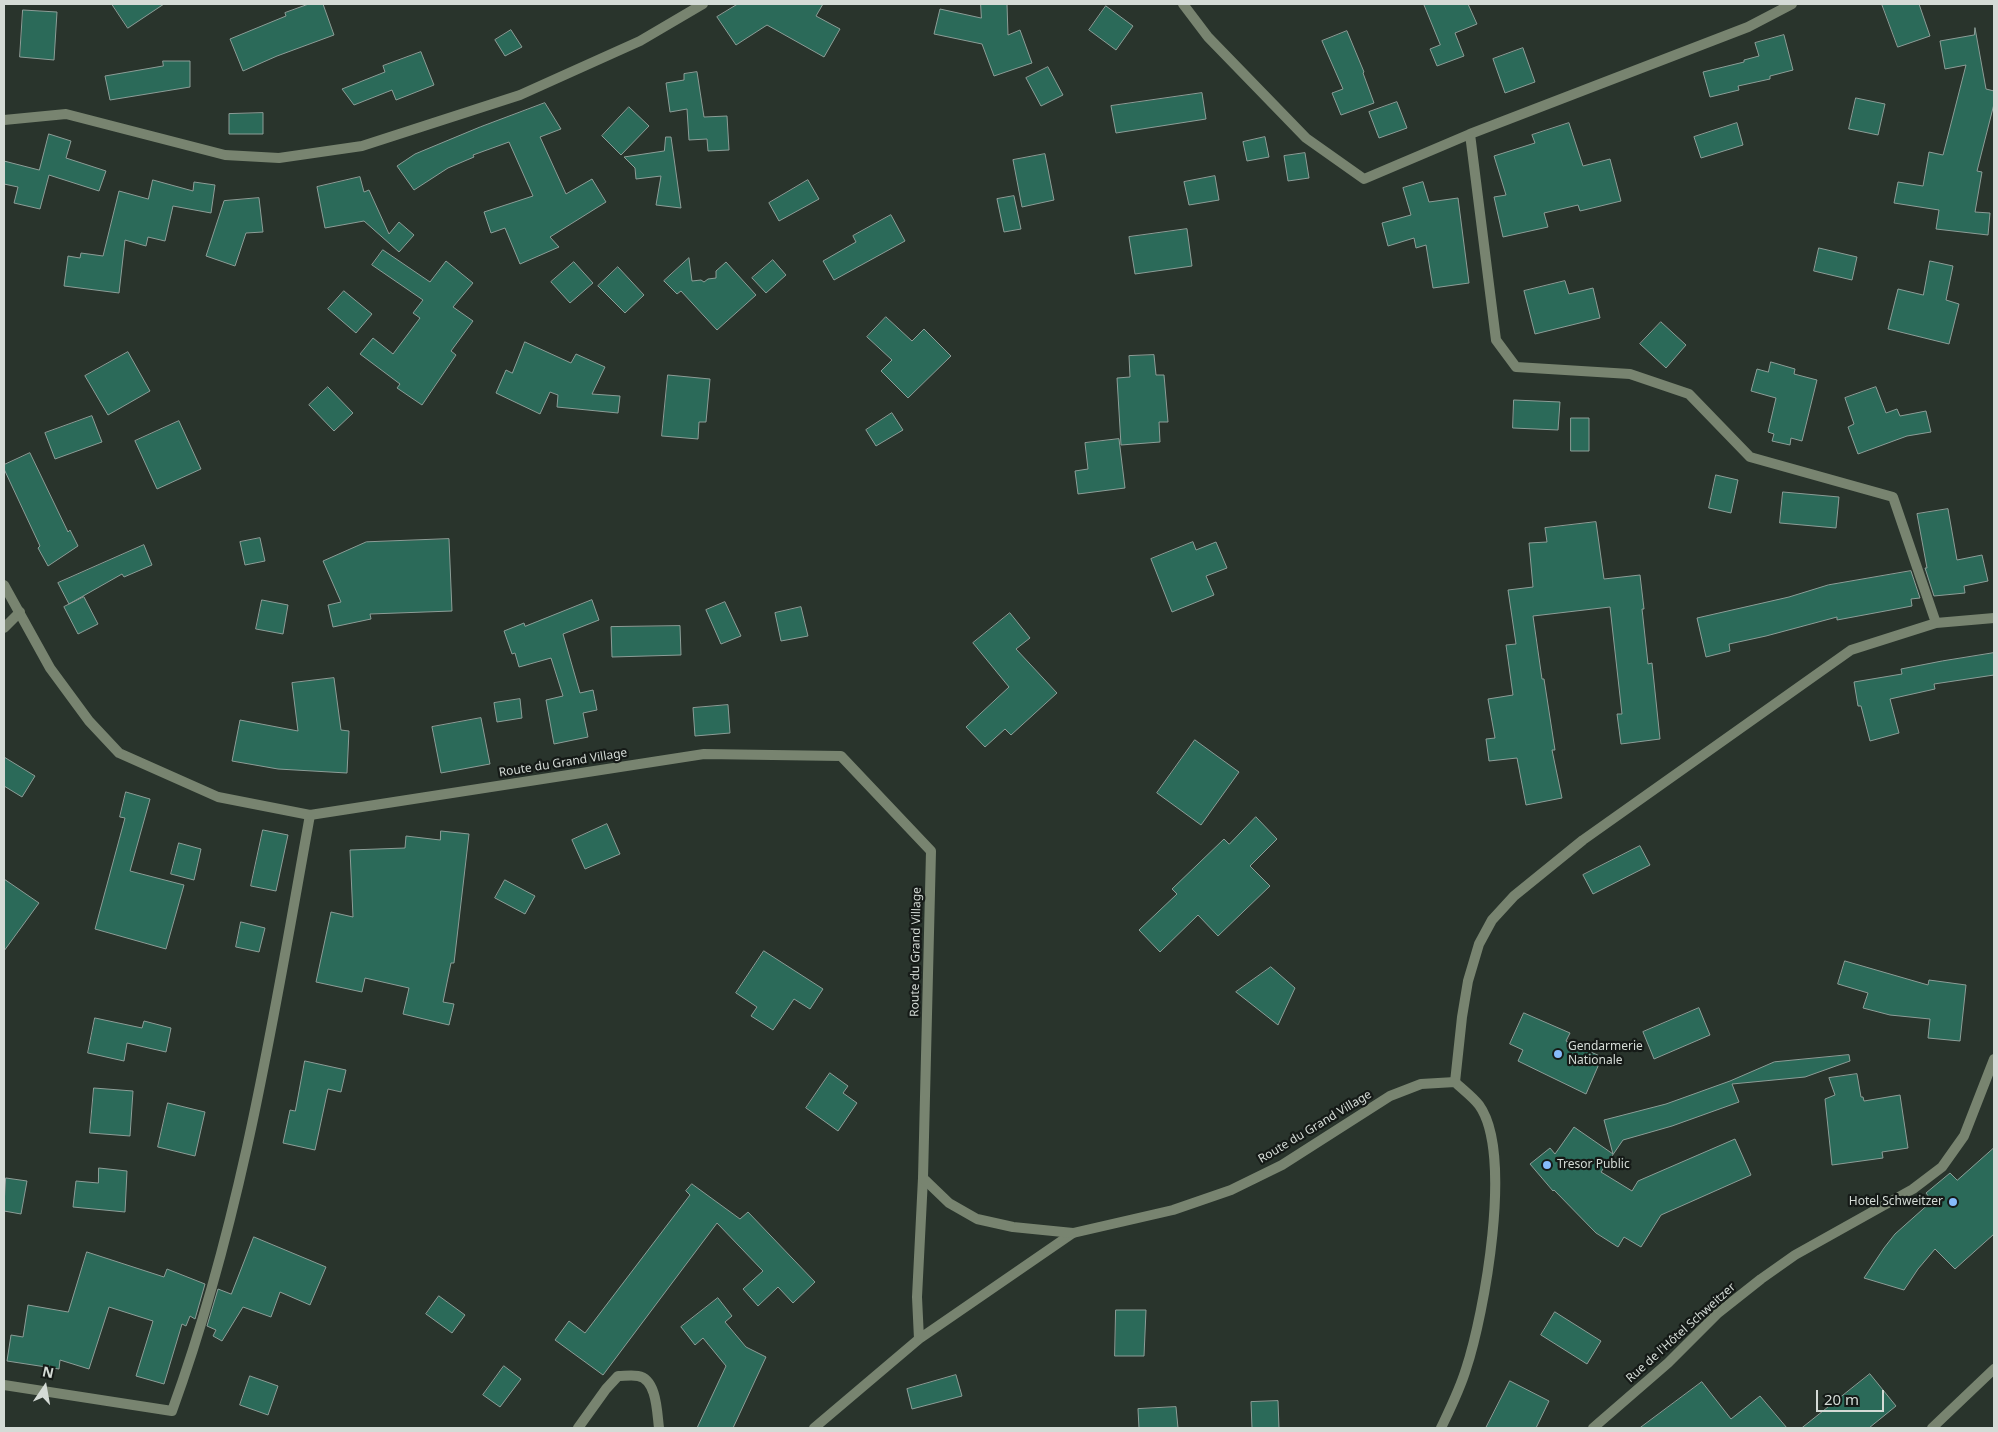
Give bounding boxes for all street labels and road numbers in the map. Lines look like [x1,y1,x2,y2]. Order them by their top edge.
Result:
street label: Route du Grand Village [498,746,628,780]
street label: Route du Grand Village [908,887,924,1017]
street label: Route du Grand Village [1256,1087,1374,1167]
street label: Rue de l'Hôtel Schweitzer [1623,1280,1739,1386]

